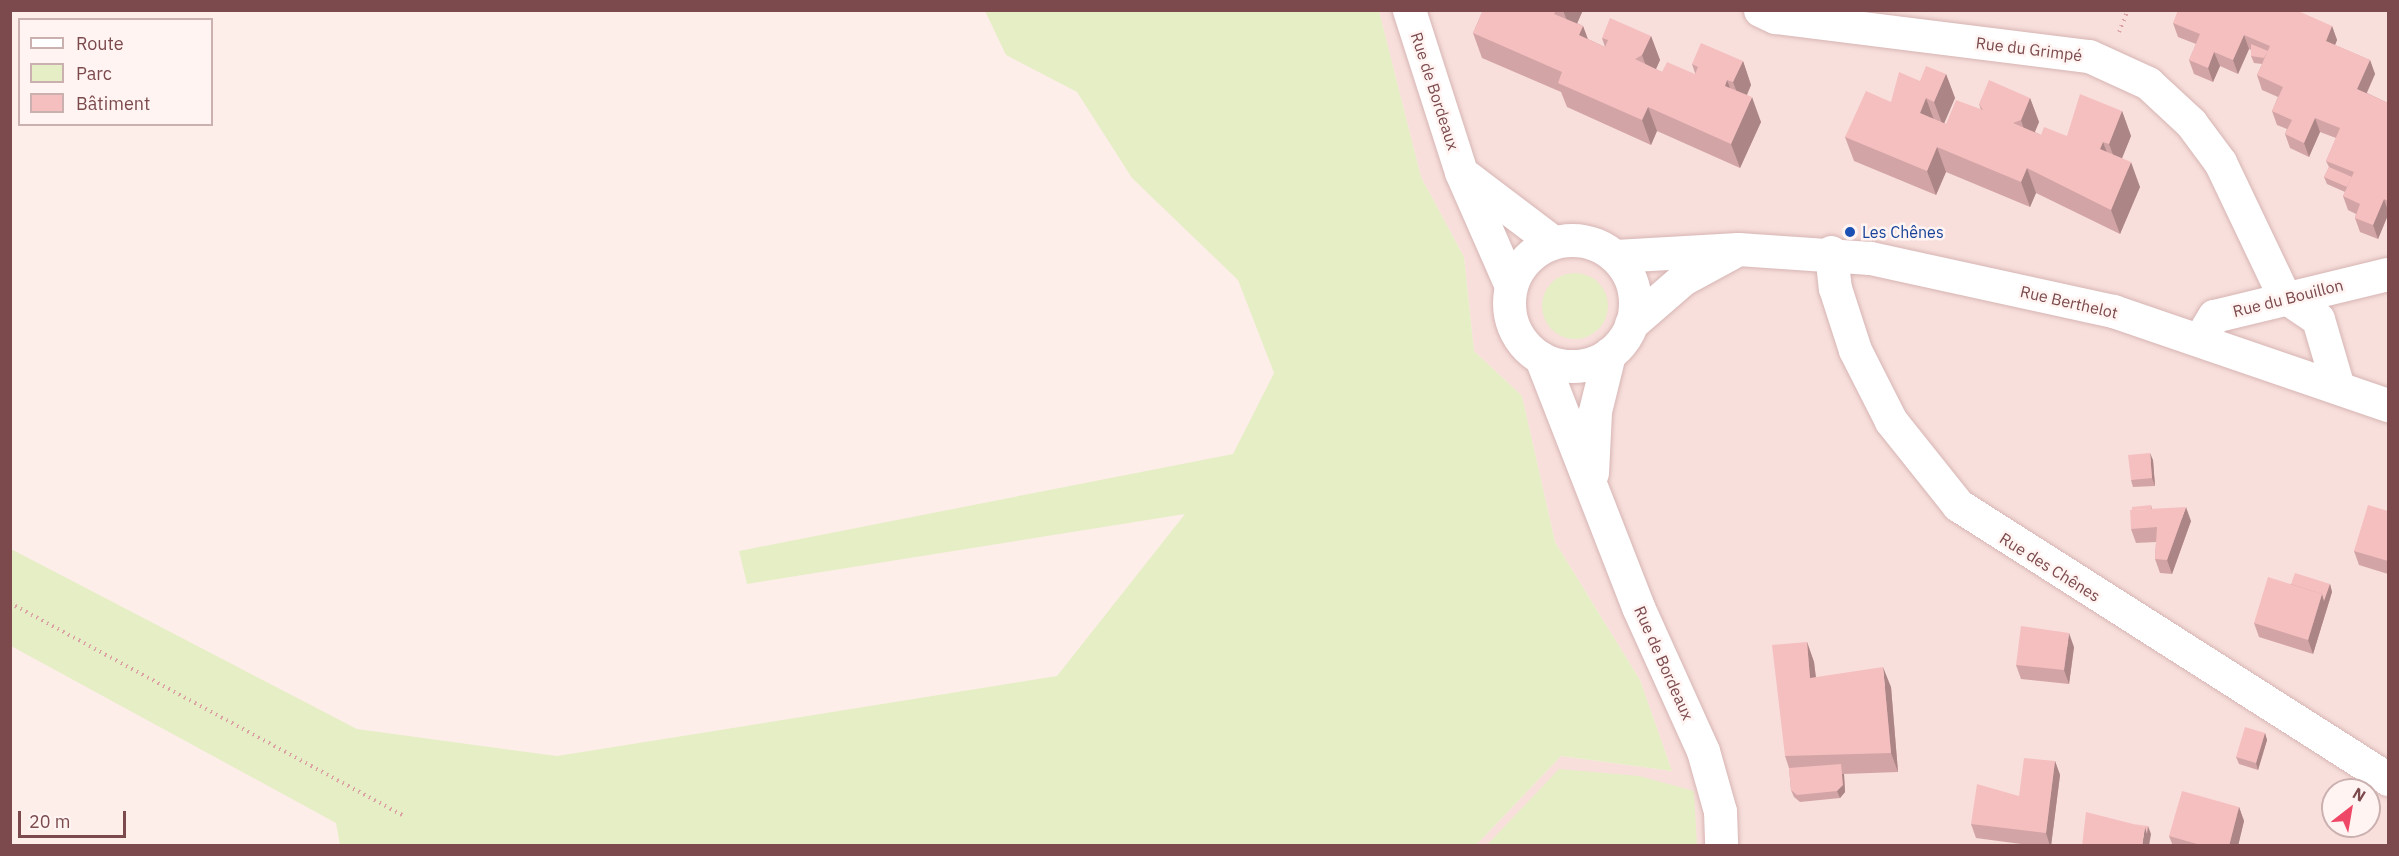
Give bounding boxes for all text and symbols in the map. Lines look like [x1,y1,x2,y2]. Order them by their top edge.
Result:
legend [18,18,213,126]
street label: Rue de Bordeaux [1407,30,1463,152]
text: Route [76,32,124,55]
street label: Rue du Grimpé [1975,33,2083,65]
text: Parc [76,62,112,85]
text: Bâtiment [76,92,150,115]
place label: Les Chênes [1862,222,1944,242]
marker: Les Chênes [1843,225,1857,239]
street label: Rue du Bouillon [2231,275,2345,321]
street label: Rue Berthelot [2018,281,2120,323]
street label: Rue des Chênes [1996,528,2104,606]
street label: Rue de Bordeaux [1630,603,1698,723]
north arrow [2321,778,2381,838]
text: N [2349,783,2369,806]
scale bar [21,799,129,837]
text: 20 m [29,810,71,833]

